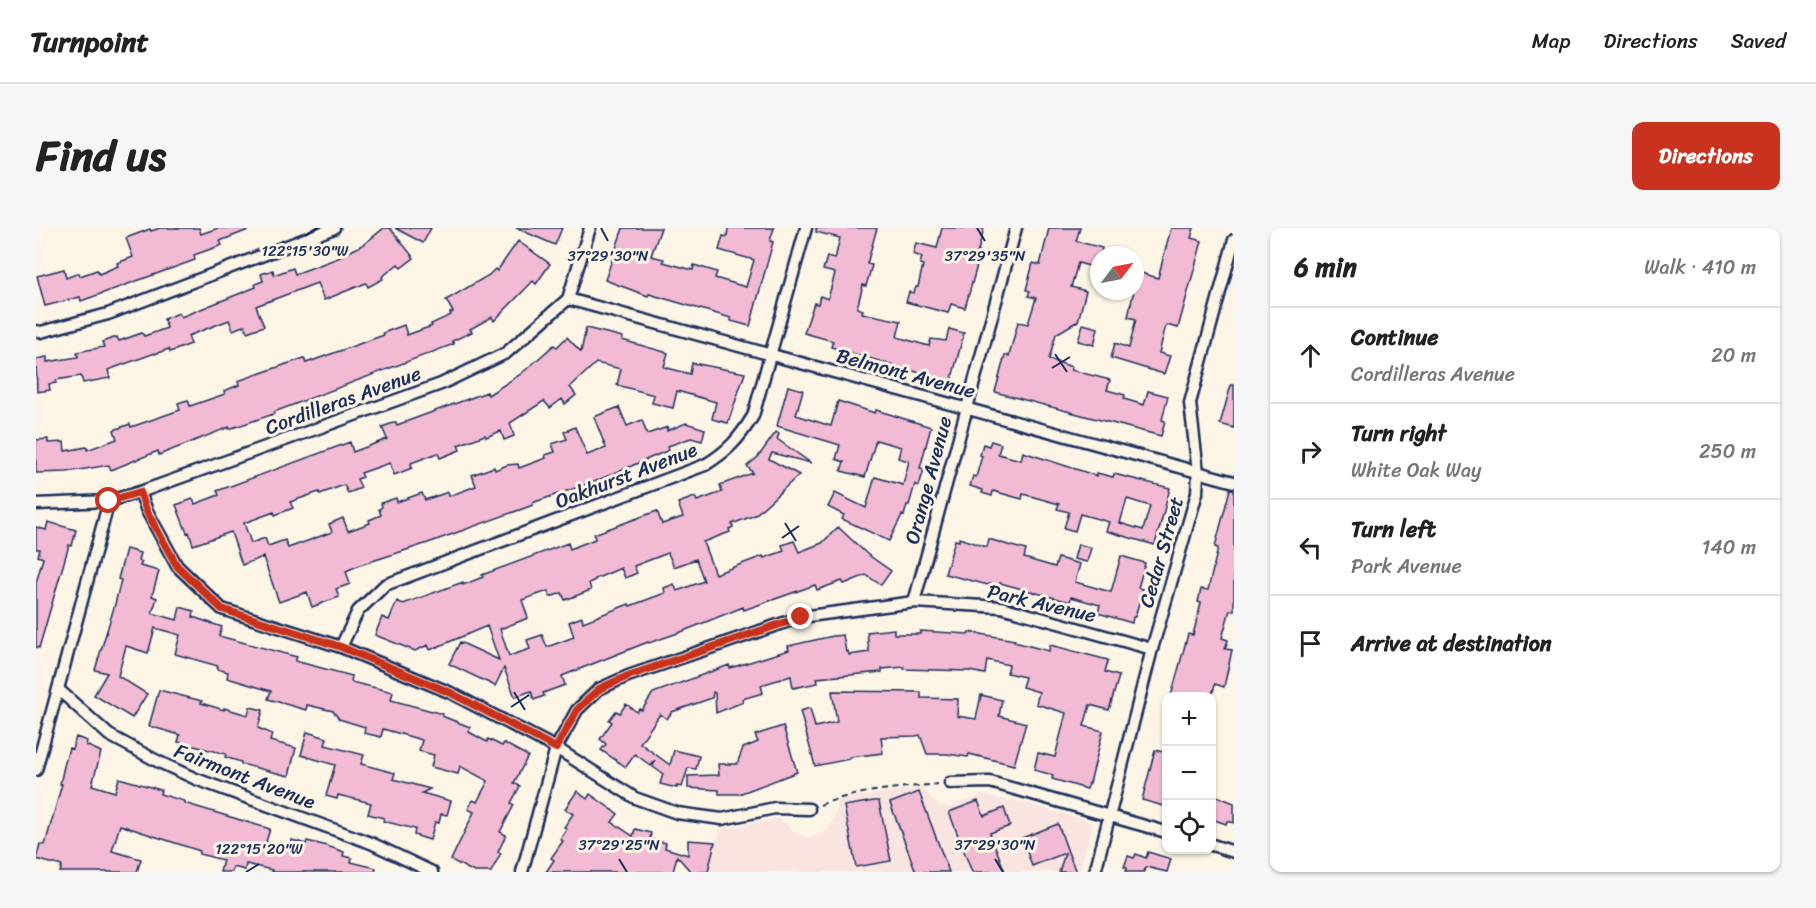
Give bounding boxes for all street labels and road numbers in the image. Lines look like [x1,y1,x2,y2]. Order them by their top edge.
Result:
street label: Belmont Avenue [832,338,979,409]
street label: Cordilleras Avenue [260,356,426,445]
street label: Orange Avenue [895,412,962,548]
street label: Oakhurst Avenue [550,432,703,519]
street label: Cedar Street [1129,492,1194,612]
street label: Park Avenue [984,574,1100,633]
street label: Fairmont Avenue [169,733,321,820]

